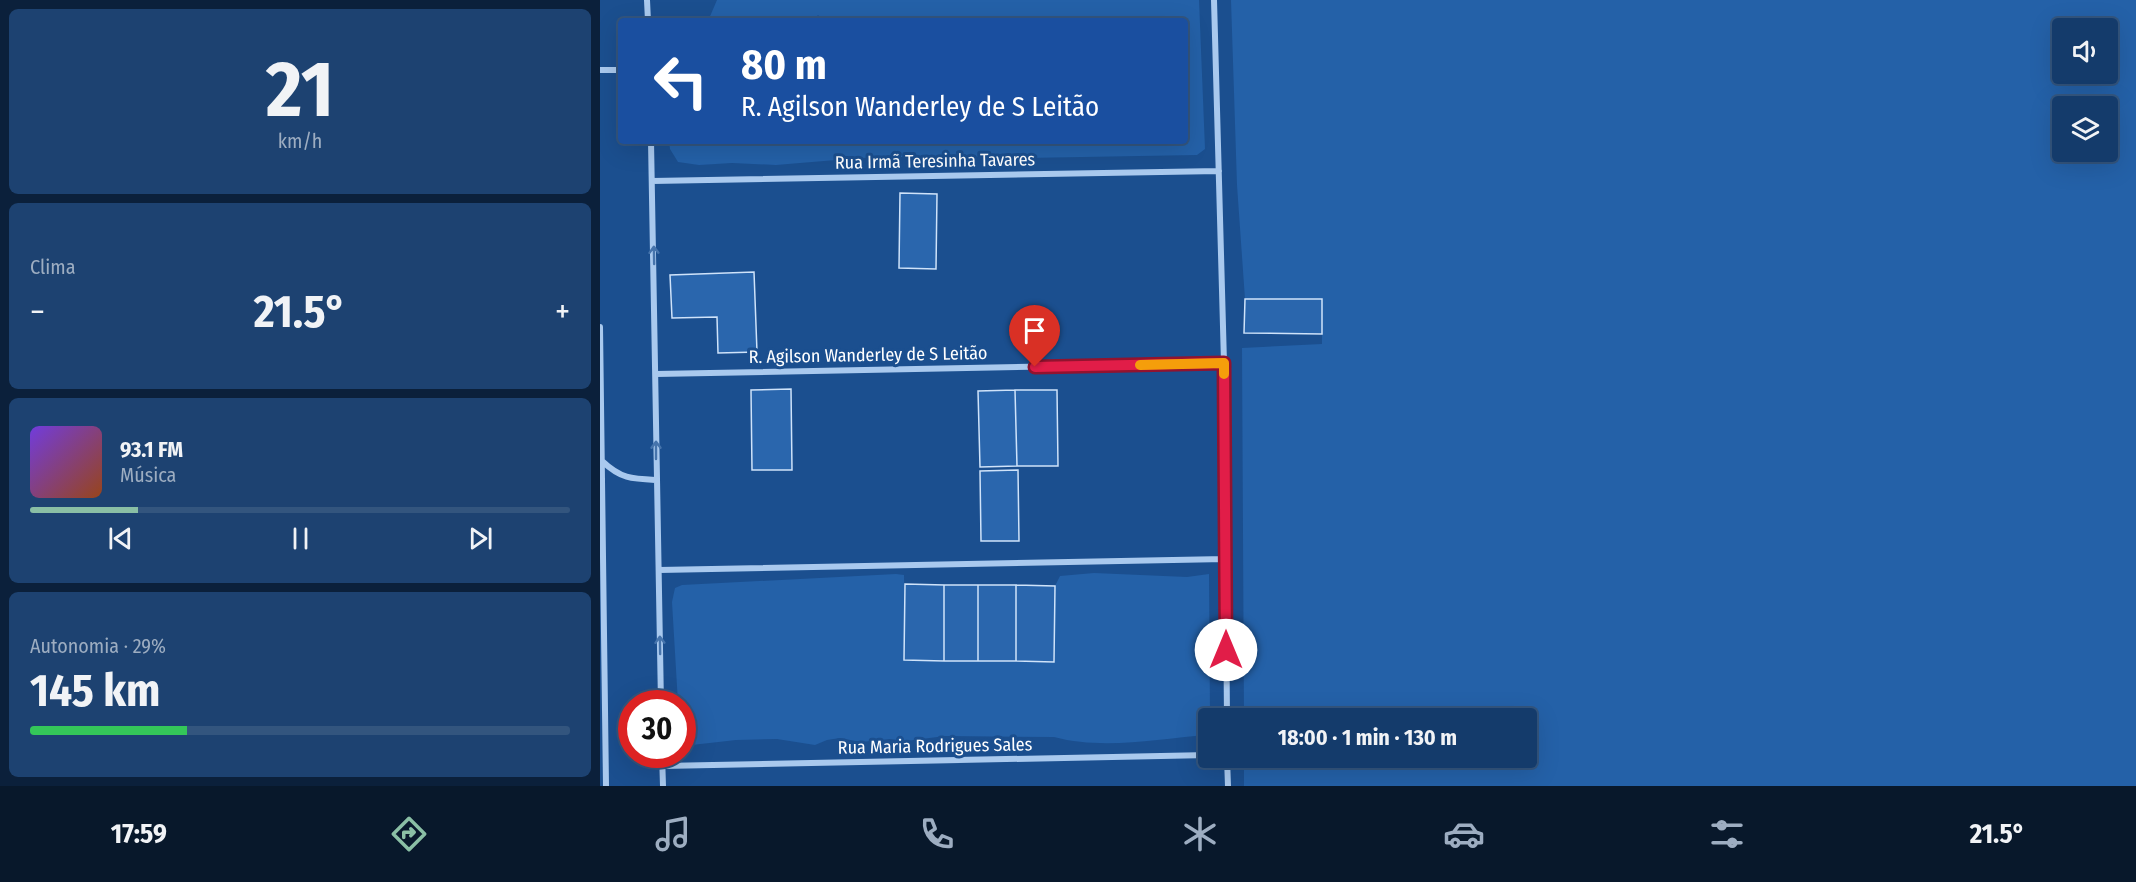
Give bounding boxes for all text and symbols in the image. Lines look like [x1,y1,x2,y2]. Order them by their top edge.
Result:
map controls [2052,18,2118,162]
button: sound [2052,18,2118,84]
text: 80 m [741,40,827,90]
icon: left [642,42,720,120]
text: 21 [266,43,334,137]
text: R. Agilson Wanderley de S Leitão [741,91,1099,123]
button: layers [2052,96,2118,162]
text: km/h [278,129,322,153]
street label: Rua Irmã Teresinha Tavares [835,148,1036,174]
one-way arrow [648,246,659,266]
text: Clima [30,255,75,279]
text: 21.5° [254,285,346,339]
text: − [30,292,45,332]
text: + [555,292,570,332]
pin [1009,305,1060,367]
icon: arrive [1018,314,1051,347]
street label: R. Agilson Wanderley de S Leitão [748,342,988,368]
text: 93.1 FM [120,436,183,463]
one-way arrow [651,441,662,461]
text: Música [120,463,176,487]
icon: previous [104,522,137,555]
icon: pause [284,522,317,555]
icon: next [464,522,497,555]
position arrow [1194,618,1258,682]
text: Autonomia · 29% [30,634,166,658]
one-way arrow [654,636,666,656]
text: 145 km [30,664,160,718]
speed limit sign: 30 [618,690,696,768]
text: 18:00 · 1 min · 130 m [1278,724,1457,751]
street label: Rua Maria Rodrigues Sales [838,733,1033,759]
icon: directions [388,813,430,855]
icon: music [652,813,694,855]
icon: phone [916,813,958,855]
icon: climate [1179,813,1221,855]
icon: car [1443,813,1485,855]
icon: filters [1706,813,1748,855]
text: 17:59 [111,818,167,850]
text: 21.5° [1970,818,2025,850]

